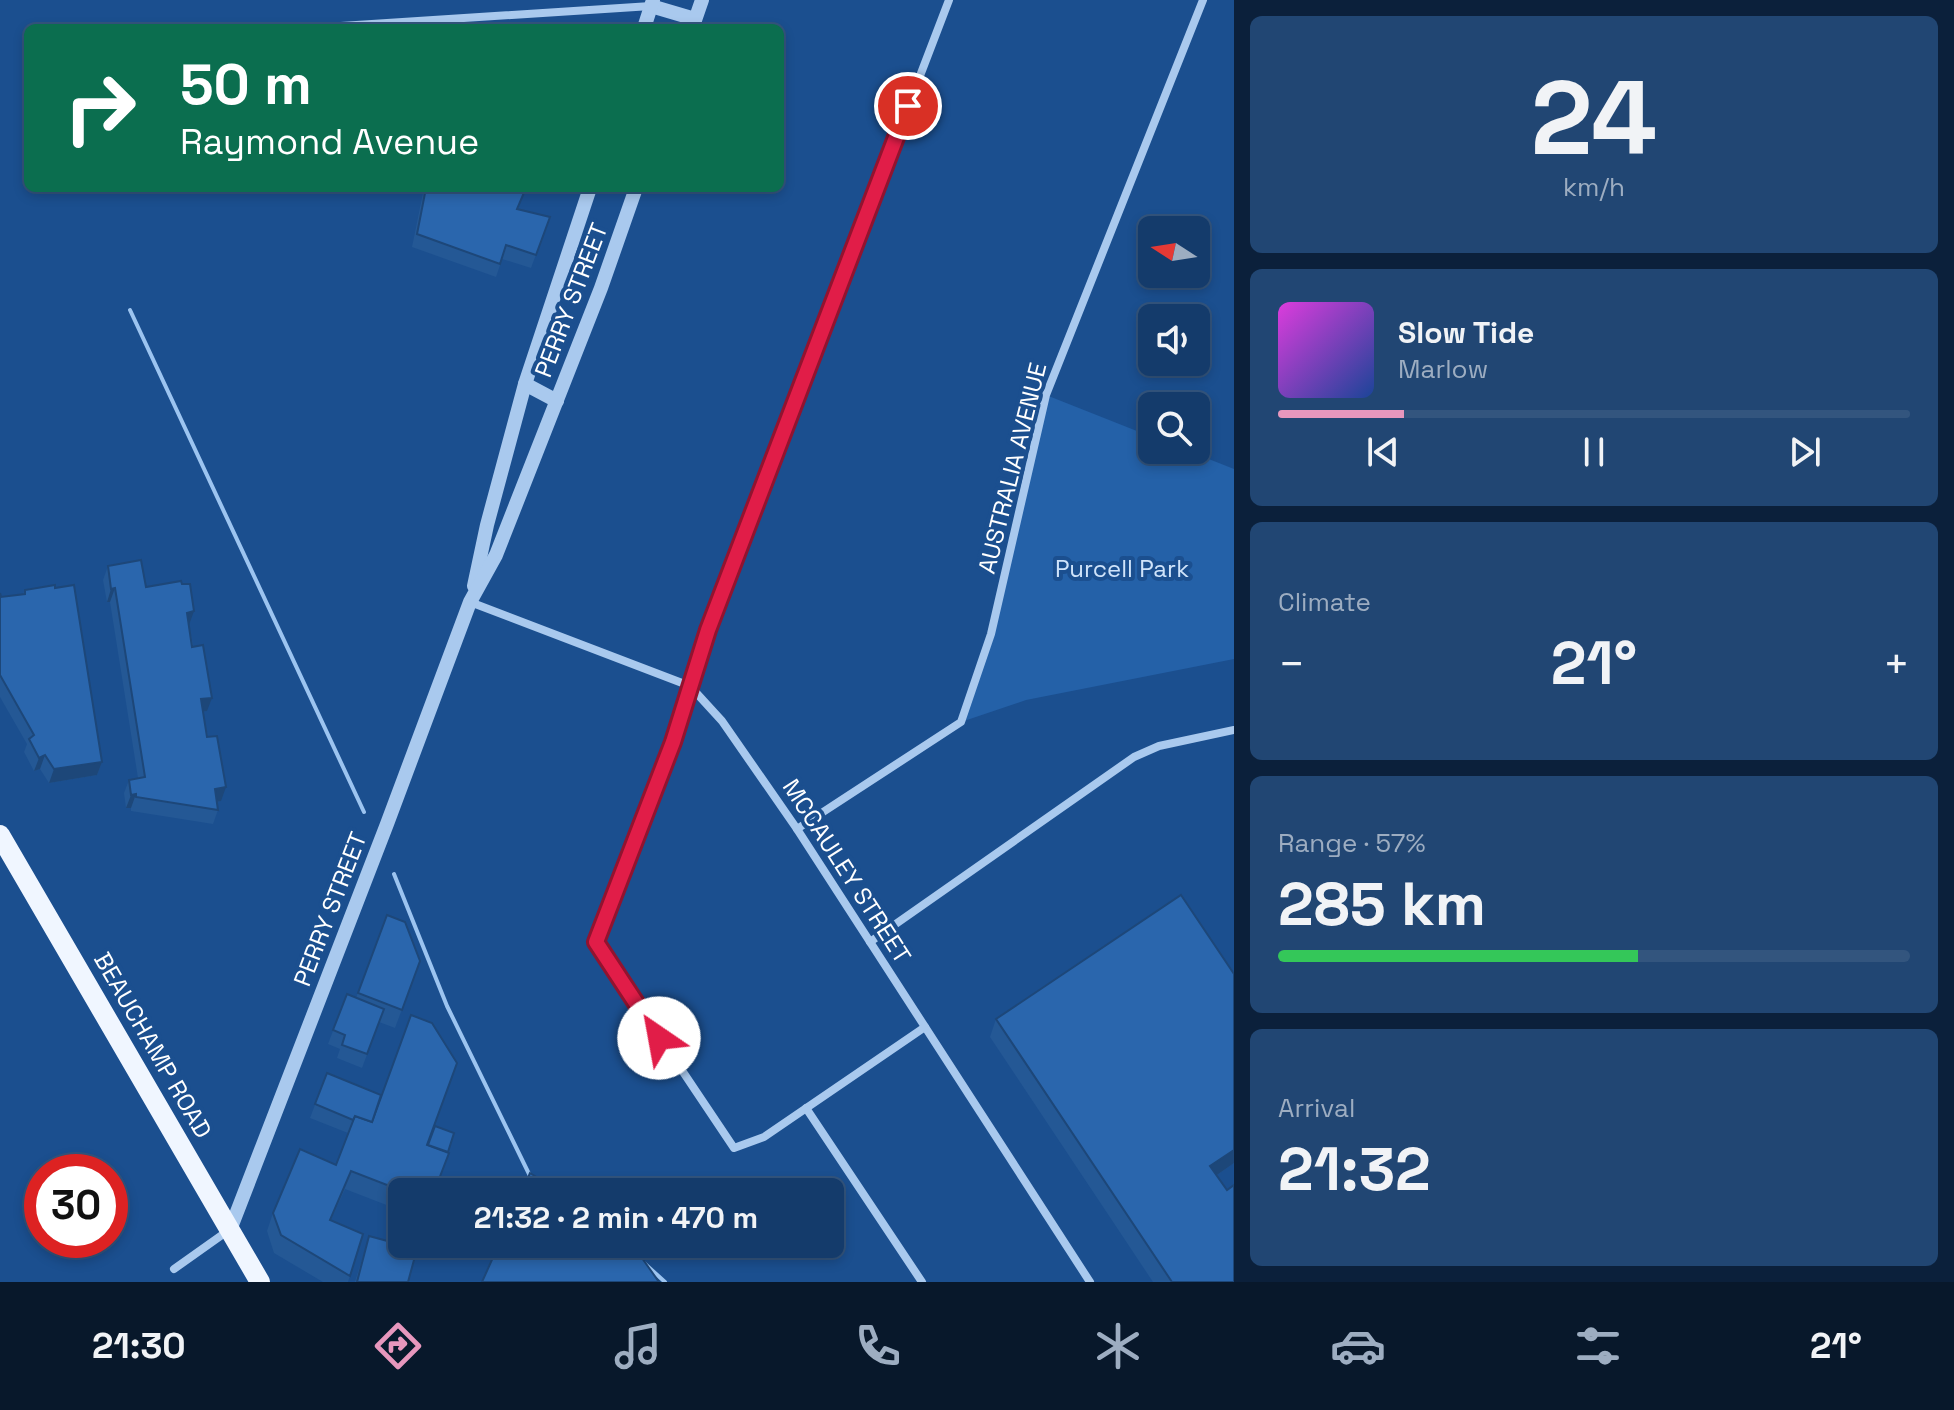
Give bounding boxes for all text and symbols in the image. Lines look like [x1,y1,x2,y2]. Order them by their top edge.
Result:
text: 50 m [180,49,312,120]
text: 24 [1531,52,1657,184]
icon: right [48,56,152,160]
pin [874,72,942,140]
icon: arrive [886,84,930,128]
text: Raymond Avenue [180,119,479,165]
text: km/h [1563,170,1625,204]
north arrow [1138,216,1210,288]
map controls [1138,216,1210,464]
street label: PERRY STREET [527,218,615,382]
button: sound [1138,304,1210,376]
text: Slow Tide [1398,313,1534,352]
text: Marlow [1398,352,1488,386]
street label: AUSTRALIA AVENUE [971,359,1053,577]
button: search [1138,392,1210,464]
icon: previous [1361,430,1405,474]
icon: pause [1572,430,1616,474]
icon: next [1783,430,1827,474]
park label: Purcell Park [1055,553,1189,584]
text: Climate [1278,585,1371,619]
text: 21° [1551,625,1637,702]
text: − [1278,636,1305,692]
text: + [1883,636,1910,692]
street label: MCCAULEY STREET [776,773,918,969]
text: Range · 57% [1278,826,1426,860]
street label: PERRY STREET [286,827,374,991]
text: 285 km [1278,866,1486,943]
street label: BEAUCHAMP ROAD [87,946,219,1144]
position arrow [617,996,701,1080]
text: Arrival [1278,1091,1355,1125]
text: 21:32 [1278,1131,1431,1208]
speed limit sign: 30 [24,1154,128,1258]
text: 21:32 · 2 min · 470 m [474,1198,758,1237]
icon: directions [370,1318,426,1374]
icon: music [610,1318,666,1374]
icon: phone [850,1318,906,1374]
icon: climate [1090,1318,1146,1374]
icon: car [1330,1318,1386,1374]
icon: filters [1570,1318,1626,1374]
text: 21:30 [92,1323,186,1369]
text: 21° [1810,1323,1862,1369]

